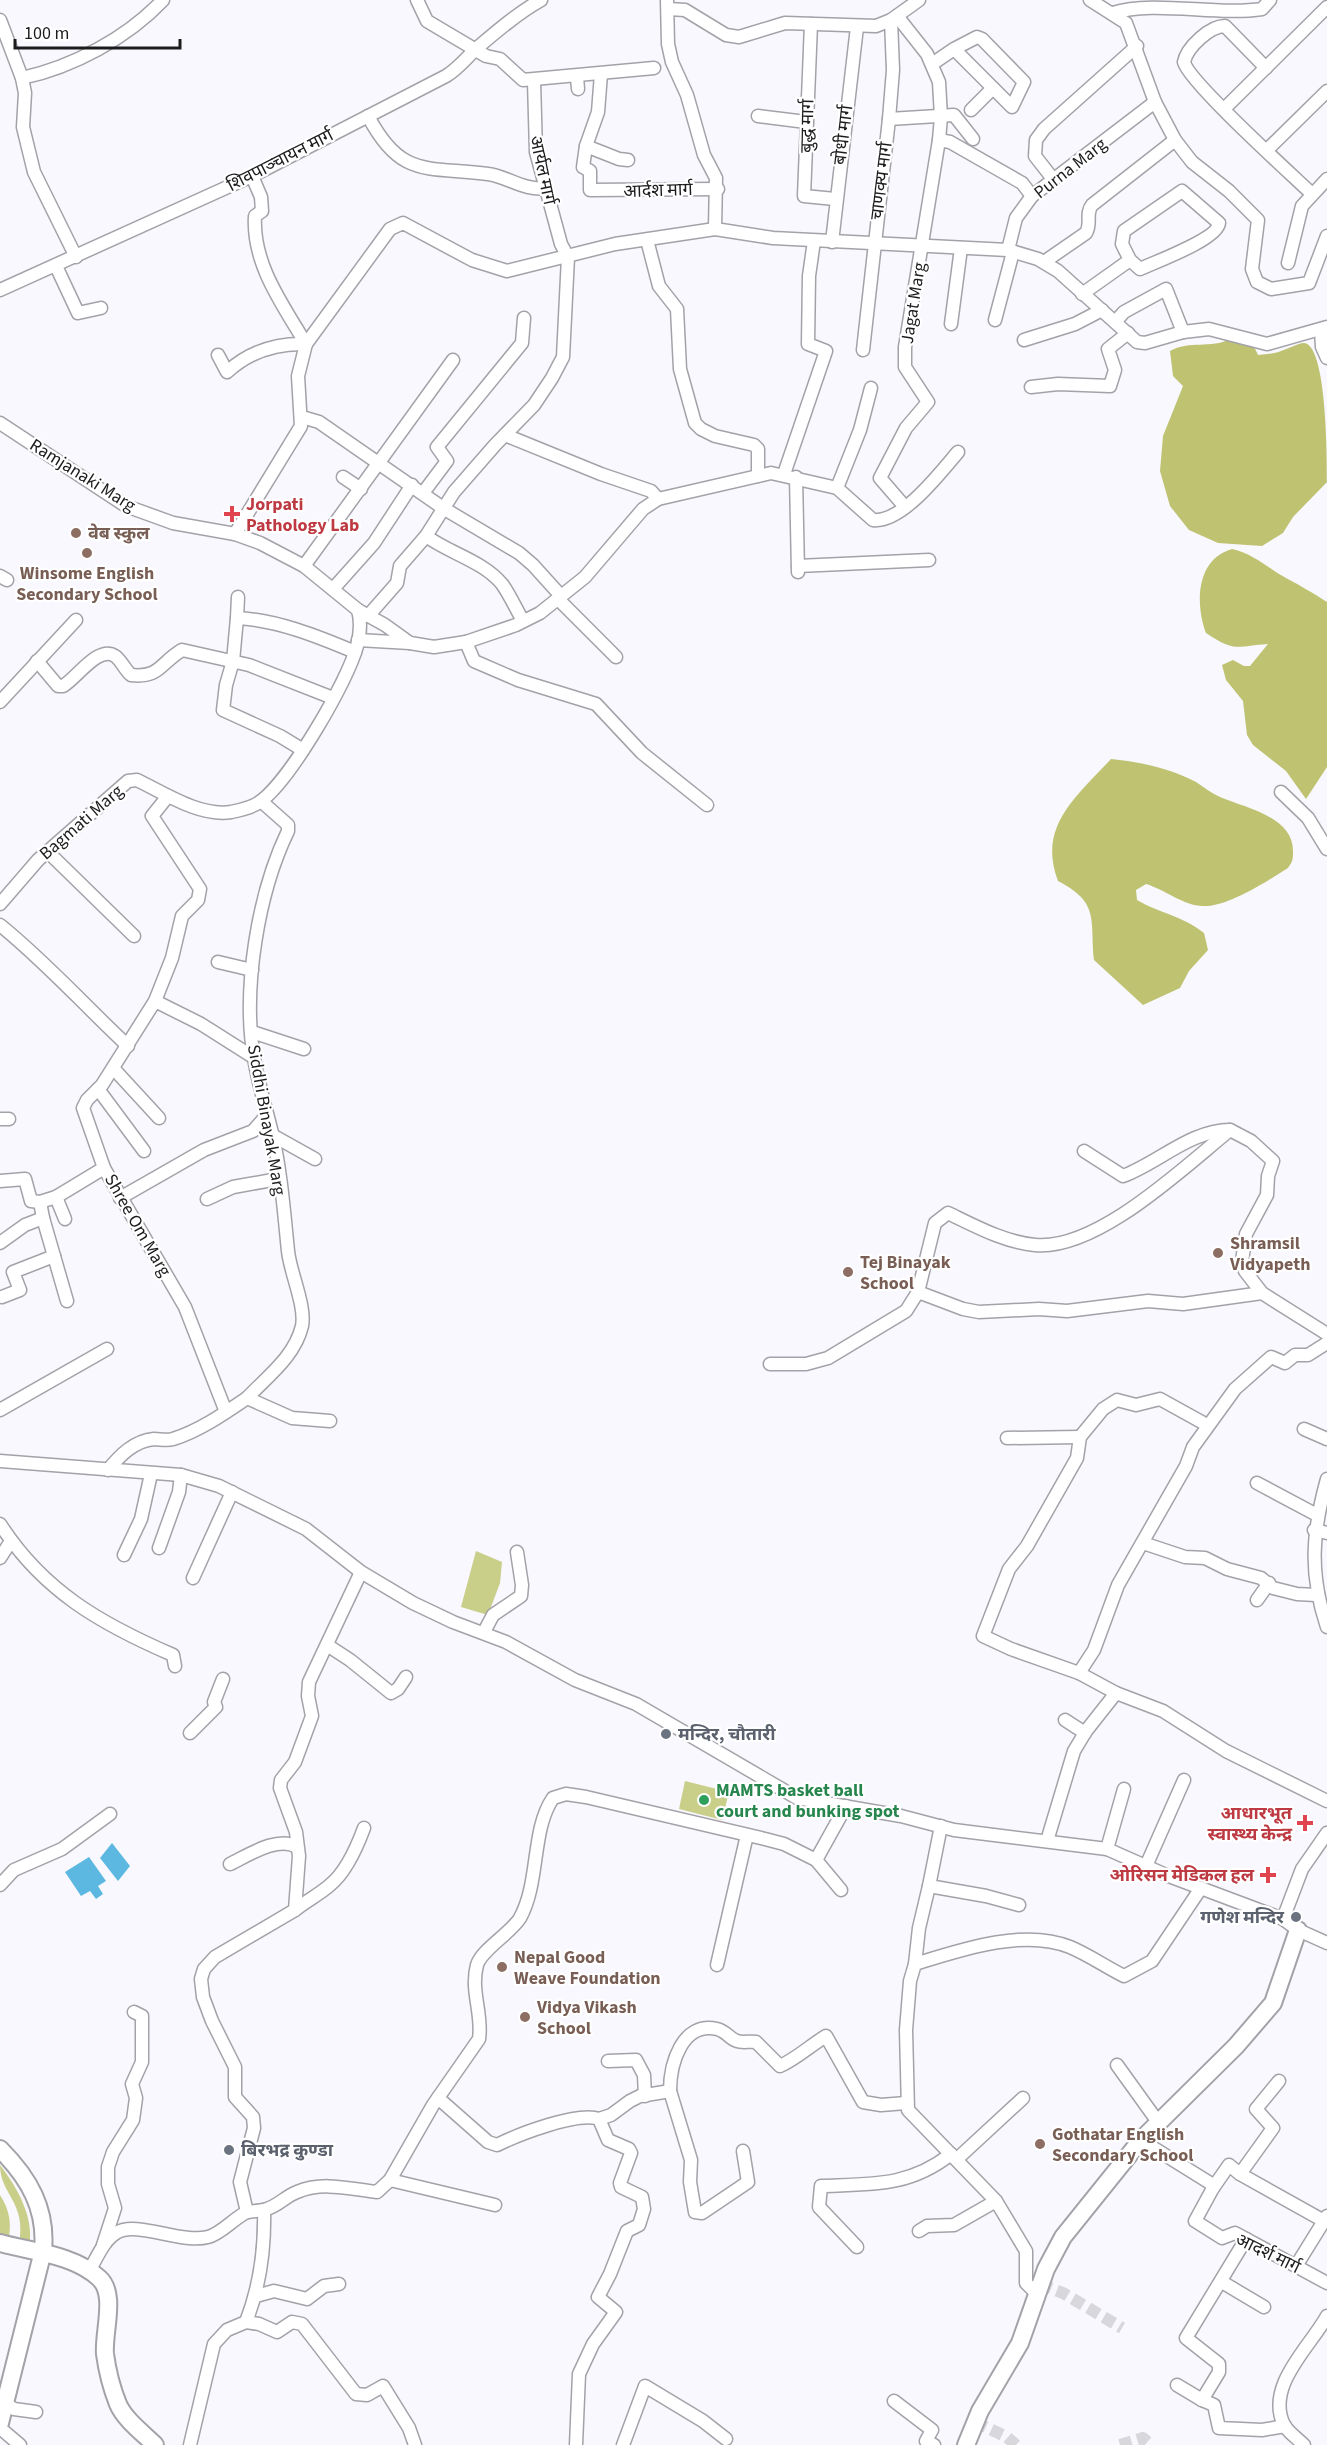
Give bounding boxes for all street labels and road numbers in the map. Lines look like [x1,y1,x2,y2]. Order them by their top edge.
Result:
street label: बुद्ध मार्ग [795,98,820,153]
street label: बोधी मार्ग [827,103,860,166]
street label: शिवपाञ्चायन मार्ग [223,122,339,198]
street label: Purna Marg [1029,132,1112,205]
street label: आर्यल मार्ग [523,133,562,208]
street label: चाणक्य मार्ग [864,140,899,221]
street label: आर्दश मार्ग [623,177,694,204]
street label: Jagat Marg [895,260,932,346]
street label: Ramjanaki Marg [25,433,141,518]
street label: Bagmati Marg [34,779,129,866]
street label: Siddhi Binayak Marg [241,1043,292,1197]
street label: Shree Om Marg [98,1169,177,1281]
street label: आदर्श मार्ग [1231,2227,1305,2280]

